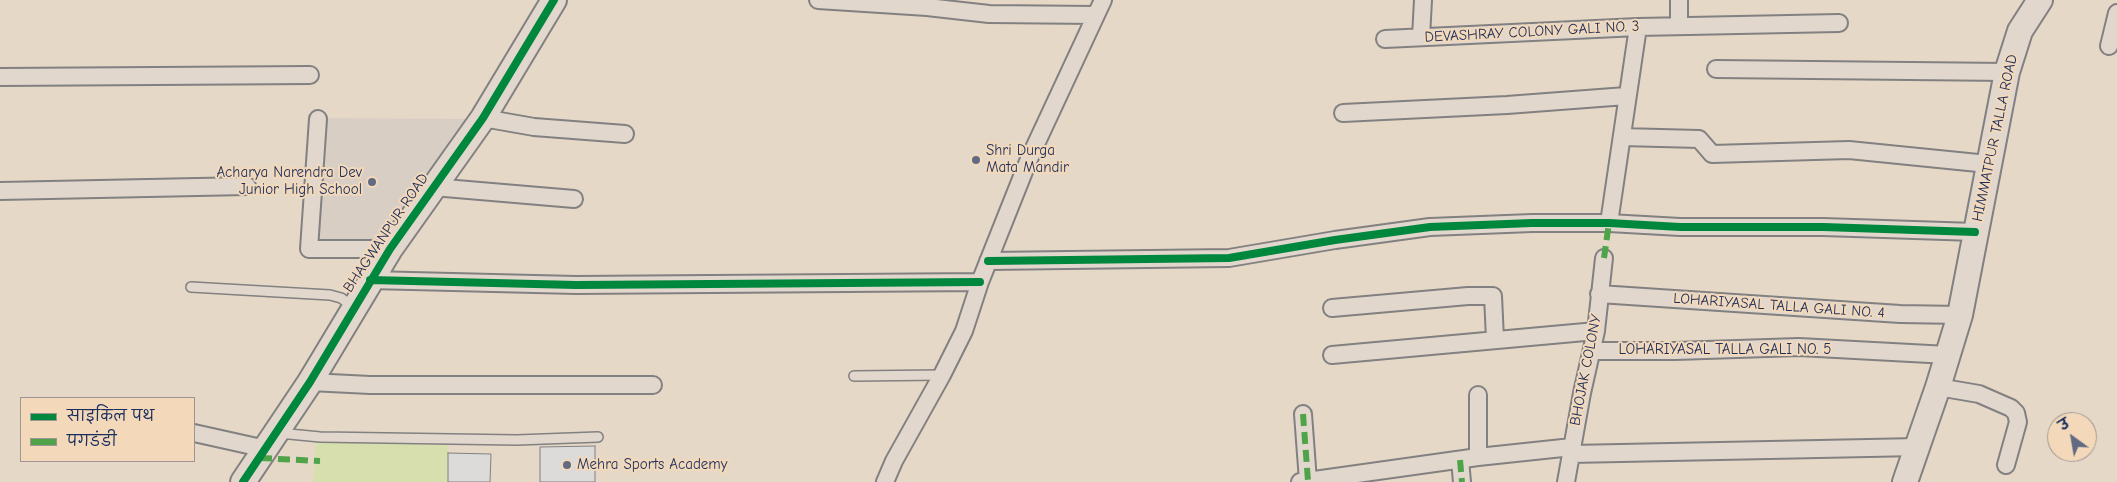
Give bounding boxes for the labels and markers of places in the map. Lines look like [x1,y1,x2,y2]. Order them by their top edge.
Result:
place label: Shri Durga Mata Mandir [986,142,1069,177]
marker: Shri Durga Mata Mandir [970,154,982,166]
place label: Acharya Narendra Dev Junior High School [216,164,362,199]
marker: Acharya Narendra Dev Junior High School [366,176,378,188]
place label: Mehra Sports Academy [577,456,727,474]
marker: Mehra Sports Academy [561,459,573,471]

